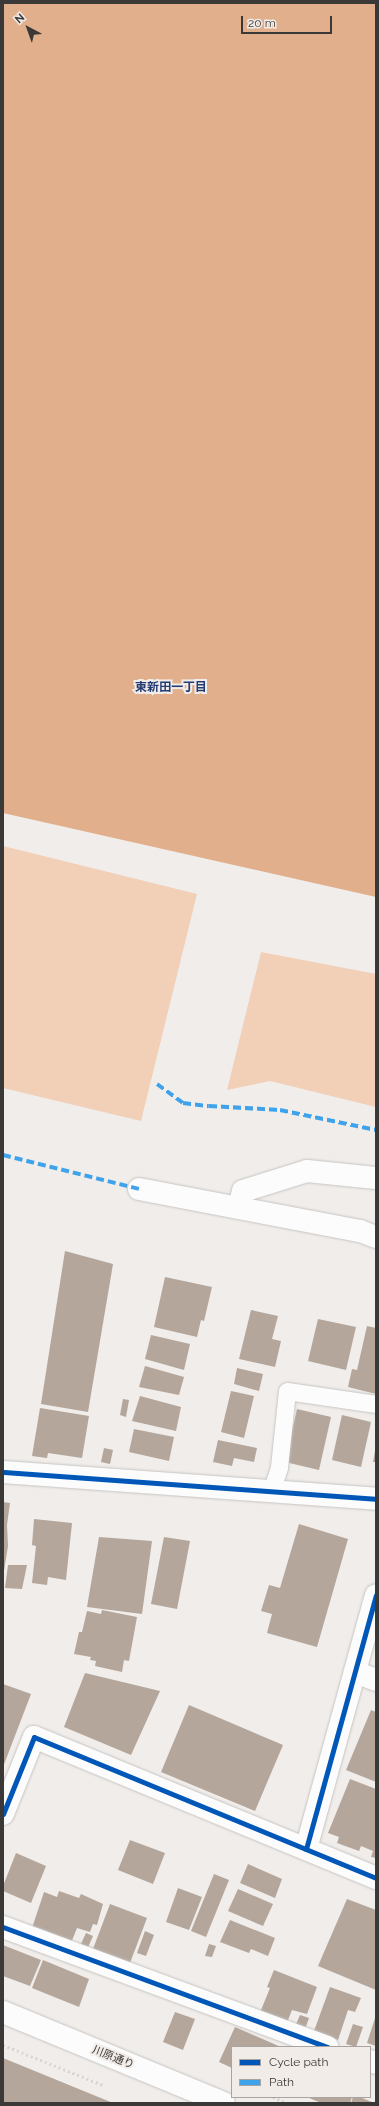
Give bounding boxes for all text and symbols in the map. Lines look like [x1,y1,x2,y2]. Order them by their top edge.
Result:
north arrow [8,8,48,48]
scale bar [243,8,334,34]
text: N [12,11,27,26]
text: 20 m [248,16,276,30]
district label: 東新田一丁目 [135,681,207,695]
street label: 川原通り [90,2044,136,2072]
legend [231,2046,371,2098]
text: Cycle path [269,2055,328,2069]
text: Path [269,2075,294,2089]

